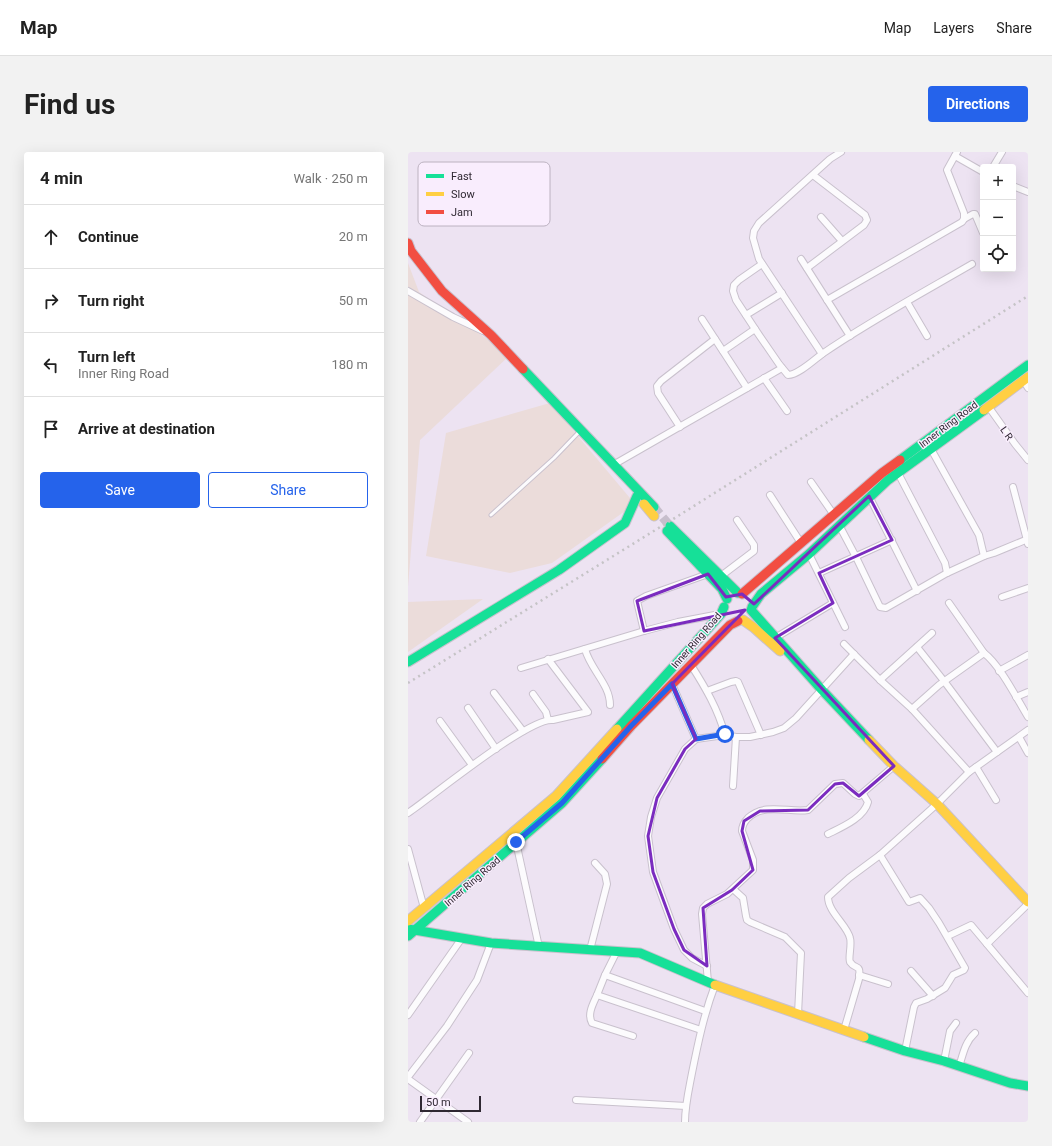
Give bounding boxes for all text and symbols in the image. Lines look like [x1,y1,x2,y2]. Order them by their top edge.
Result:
text: Map [20,16,58,39]
text: Map [884,20,911,36]
text: Layers [933,20,974,36]
text: Share [996,20,1032,36]
button: Directions [928,86,1028,122]
text: Find us [24,88,115,121]
legend [418,162,550,226]
map controls [980,164,1016,272]
button: + [980,164,1016,200]
text: 4 min [40,168,83,188]
text: Fast [451,170,473,183]
text: Walk · 250 m [293,171,368,186]
text: Slow [451,188,475,201]
button: − [980,200,1016,236]
text: Jam [451,206,473,219]
icon: ahead [40,226,62,248]
text: Continue [78,228,139,246]
text: 20 m [339,229,368,244]
button: locate [980,236,1016,272]
icon: right [40,290,62,312]
text: Turn right [78,292,144,310]
text: 50 m [339,293,368,308]
text: Turn left [78,348,135,366]
icon: left [40,354,62,376]
text: 180 m [331,357,368,372]
text: Inner Ring Road [78,366,169,381]
street label: Inner Ring Road [917,399,980,450]
icon: arrive [40,418,62,440]
text: Arrive at destination [78,420,215,438]
street label: L R [998,424,1015,442]
button: Save [40,472,200,508]
button: Share [208,472,368,508]
street label: Inner Ring Road [669,610,724,670]
route start [716,725,734,743]
route end [507,833,525,851]
street label: Inner Ring Road [442,854,502,909]
scale bar [420,1094,481,1113]
text: 50 m [426,1096,451,1109]

